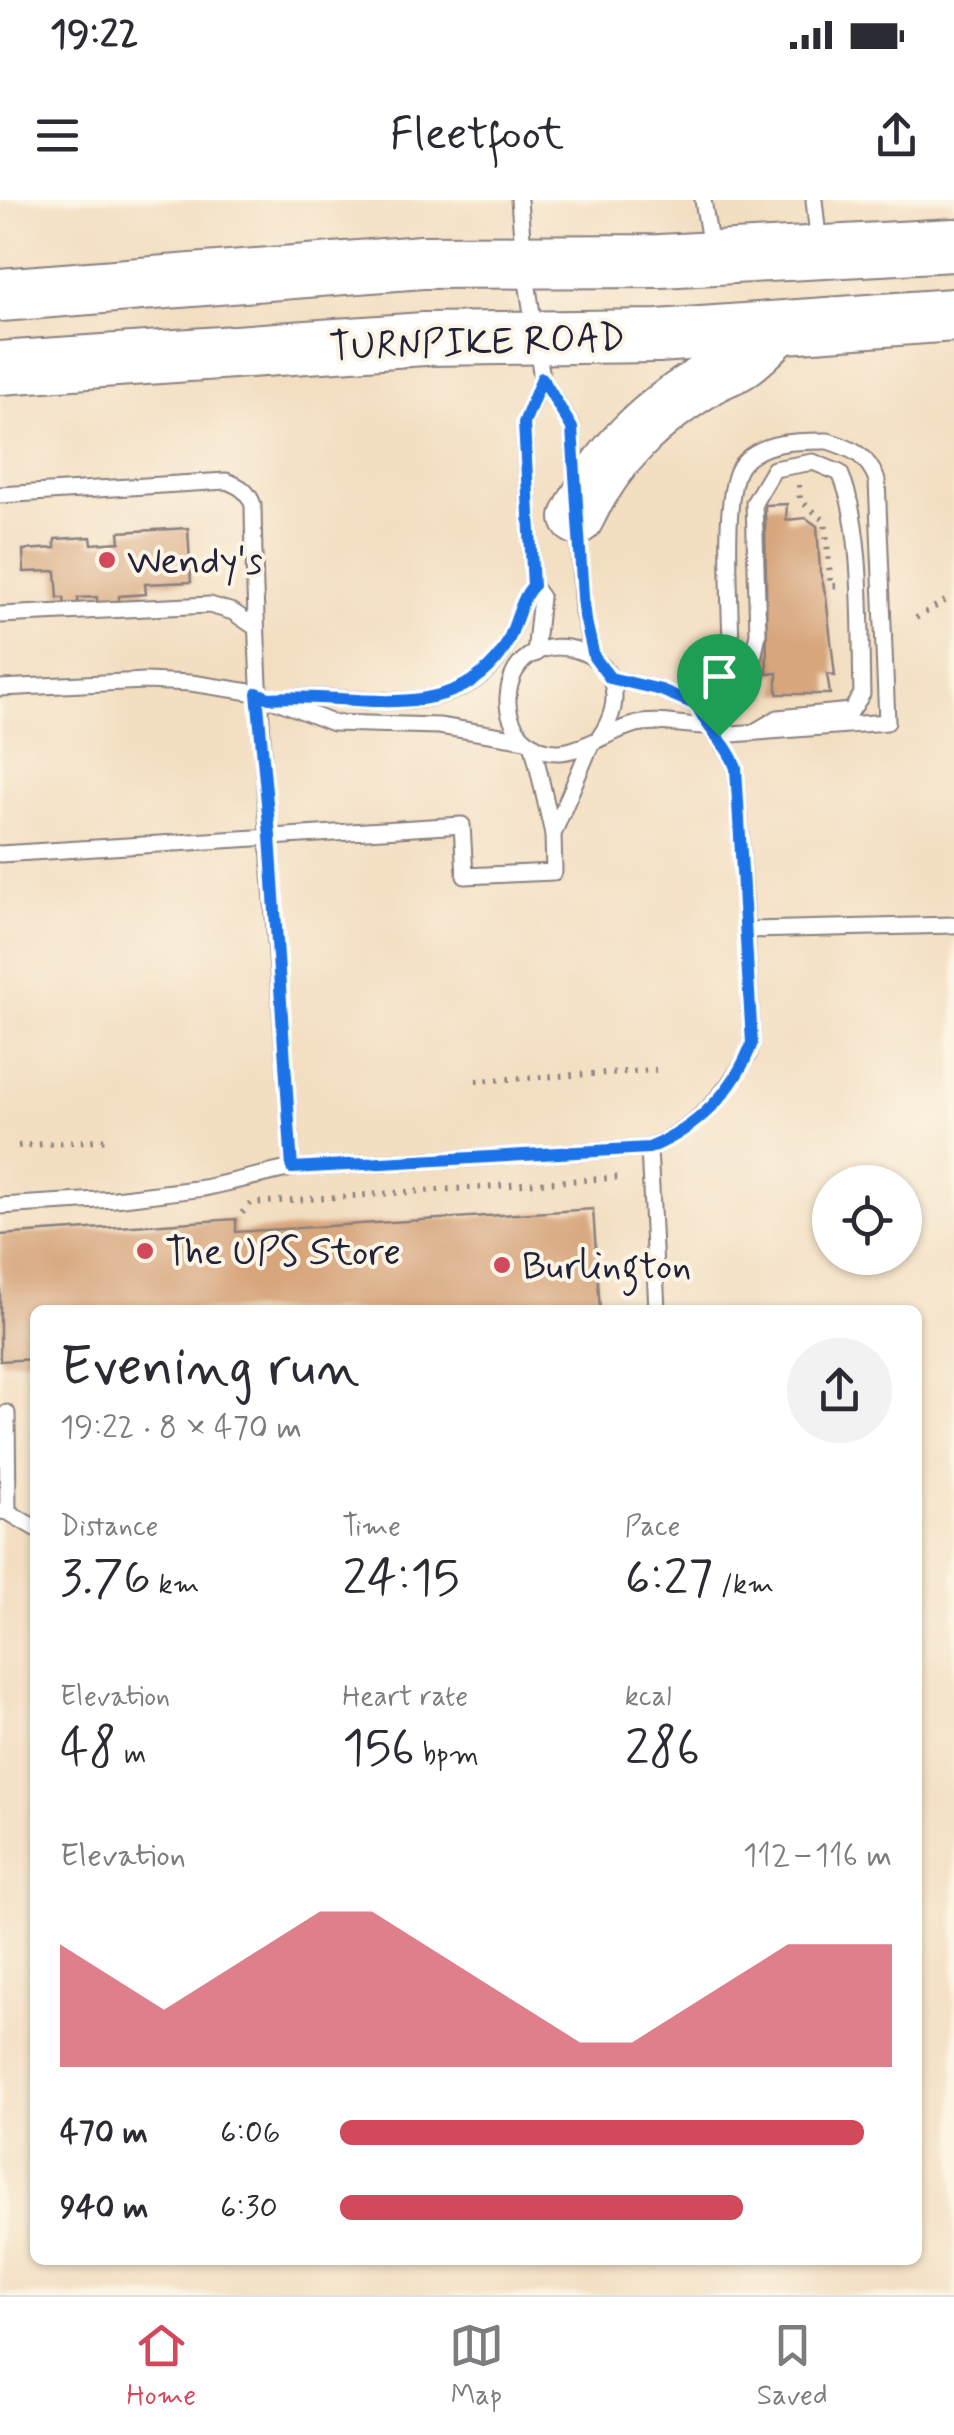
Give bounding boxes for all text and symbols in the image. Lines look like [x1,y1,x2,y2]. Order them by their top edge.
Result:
text: 19:22 [50,11,138,60]
text: Fleetfoot [390,106,564,165]
icon: menu [30,108,85,163]
icon: share [869,108,924,163]
street label: TURNPIKE ROAD [328,314,626,373]
place label: Wendy's [127,538,263,587]
marker: Wendy's [96,549,118,571]
pin [677,634,762,737]
icon: arrive [692,649,747,704]
map controls [812,1165,922,1275]
button: locate [812,1165,922,1275]
place label: The UPS Store [165,1229,401,1278]
marker: The UPS Store [134,1240,156,1262]
place label: Burlington [522,1243,691,1296]
marker: Burlington [491,1254,513,1276]
text: Evening run [60,1333,360,1405]
button: share [787,1338,892,1443]
text: 19:22 · 8 × 470 m [60,1407,302,1449]
text: Distance [60,1509,158,1546]
text: Time [342,1509,401,1546]
text: Pace [625,1509,680,1546]
text: 3.76 [60,1546,151,1612]
text: 24:15 [342,1546,460,1612]
text: 6:27 [625,1546,713,1612]
text: km [151,1567,199,1604]
text: /km [713,1567,774,1604]
text: Elevation [60,1679,170,1716]
text: Heart rate [342,1679,468,1716]
text: kcal [625,1679,672,1716]
text: 48 [60,1716,117,1782]
text: 156 [342,1716,415,1782]
text: 286 [625,1716,700,1782]
text: m [117,1737,146,1774]
text: bpm [415,1737,479,1774]
text: Elevation [60,1835,186,1877]
text: 112–116 m [743,1835,892,1877]
text: 470 m [60,2112,148,2154]
text: 6:06 [220,2112,281,2154]
text: 940 m [60,2187,148,2229]
text: 6:30 [220,2187,278,2229]
tab: Home [126,2318,196,2415]
tab: Map [449,2318,504,2415]
tab: Saved [757,2318,828,2415]

